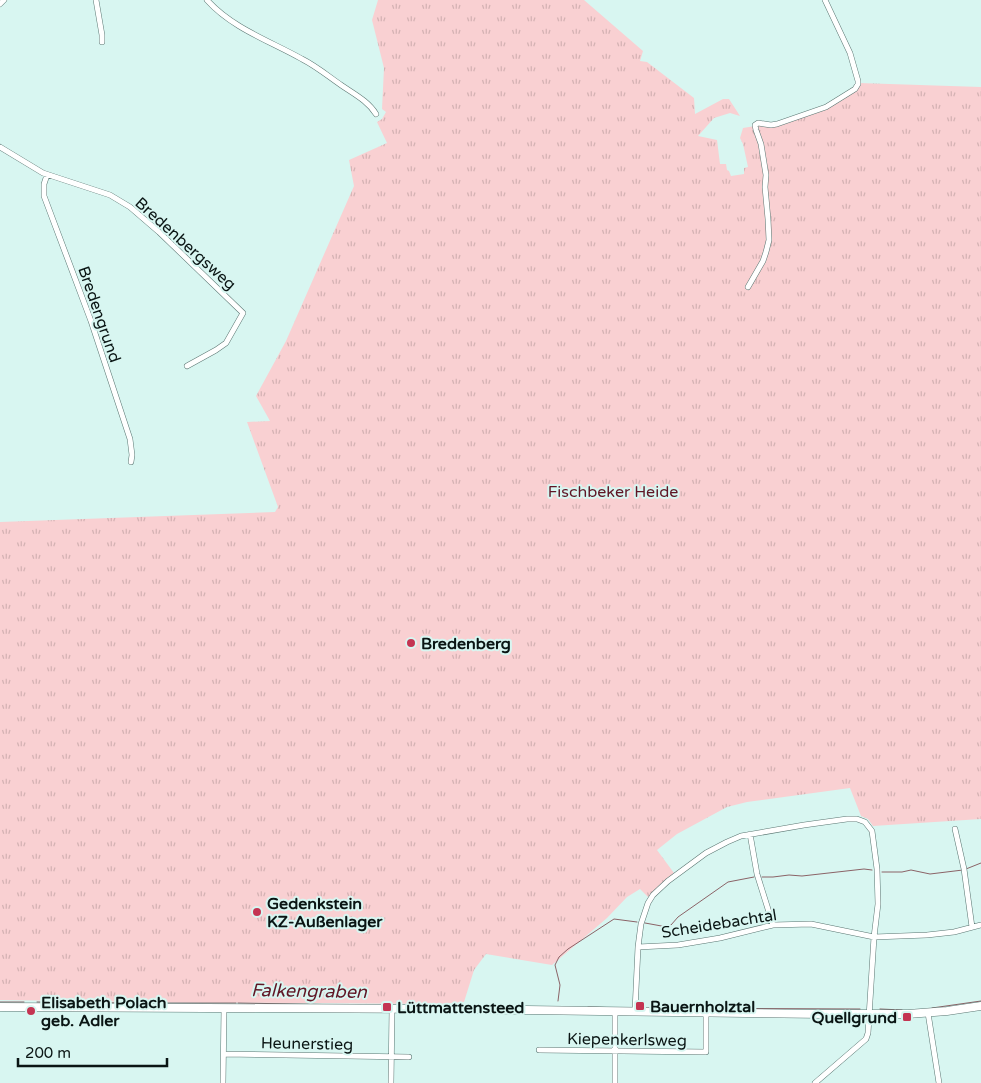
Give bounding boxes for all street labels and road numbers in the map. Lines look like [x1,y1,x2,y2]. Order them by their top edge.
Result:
street label: Bredenbergsweg [131,193,240,294]
street label: Bredengrund [73,263,125,365]
street label: Scheidebachtal [660,905,778,943]
street label: Kiepenkerlsweg [567,1029,687,1051]
street label: Heunerstieg [261,1033,353,1055]

